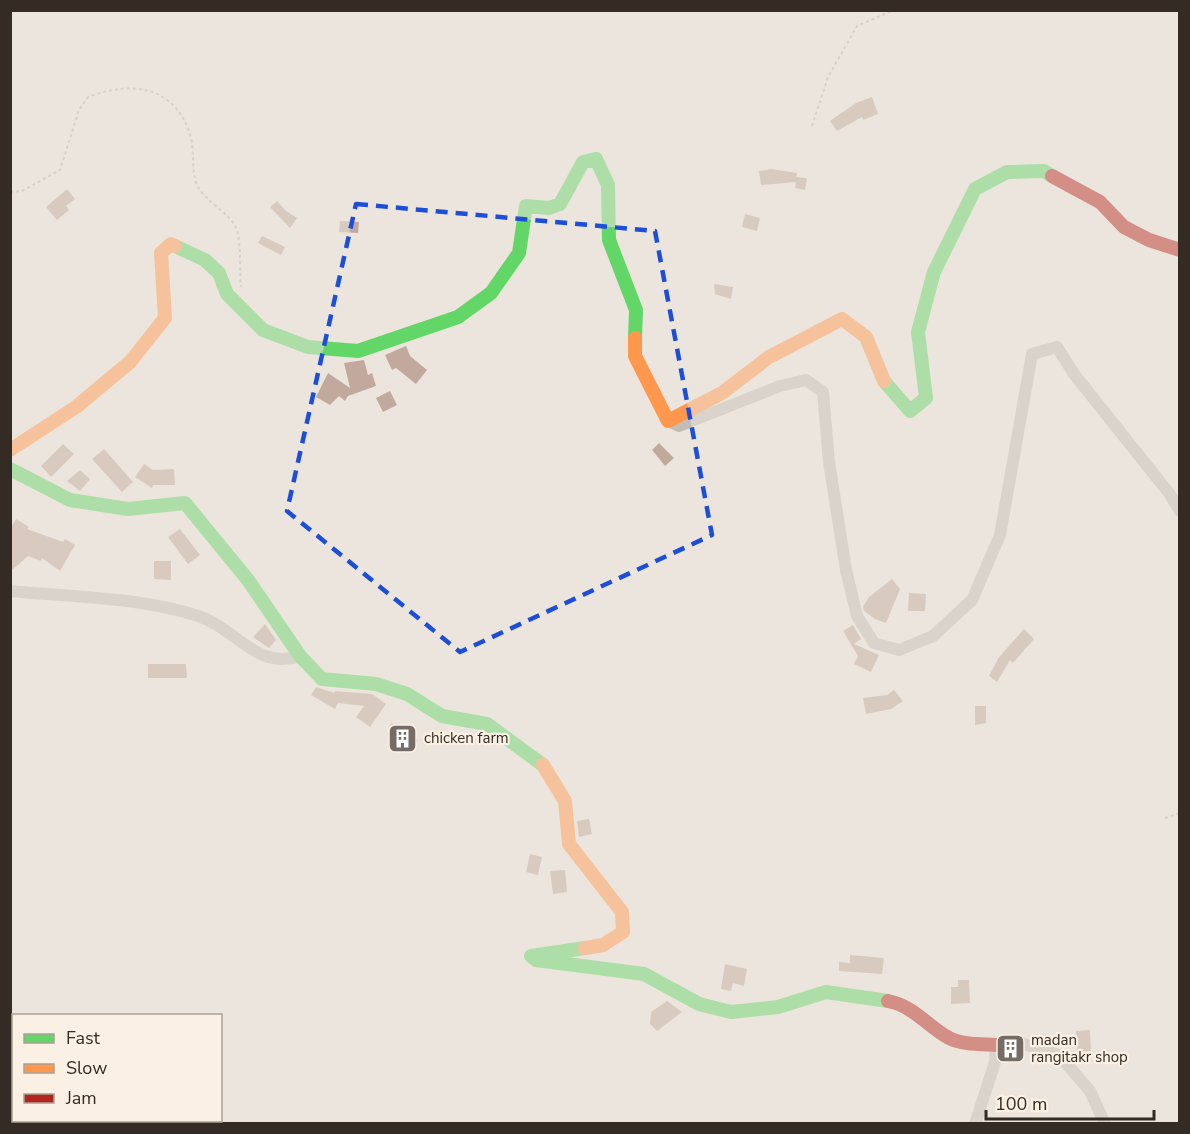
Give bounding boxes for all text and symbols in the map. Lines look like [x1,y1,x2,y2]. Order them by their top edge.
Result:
building icon: chicken farm [387,722,419,754]
place label: chicken farm [424,728,509,748]
legend [12,1014,222,1122]
text: Fast [66,1026,101,1050]
place label: madan rangitakr shop [1031,1030,1128,1067]
building icon: madan rangitakr shop [994,1033,1026,1065]
text: Slow [66,1056,107,1080]
scale bar [986,1083,1154,1121]
text: Jam [65,1086,97,1110]
text: 100 m [995,1092,1047,1116]

